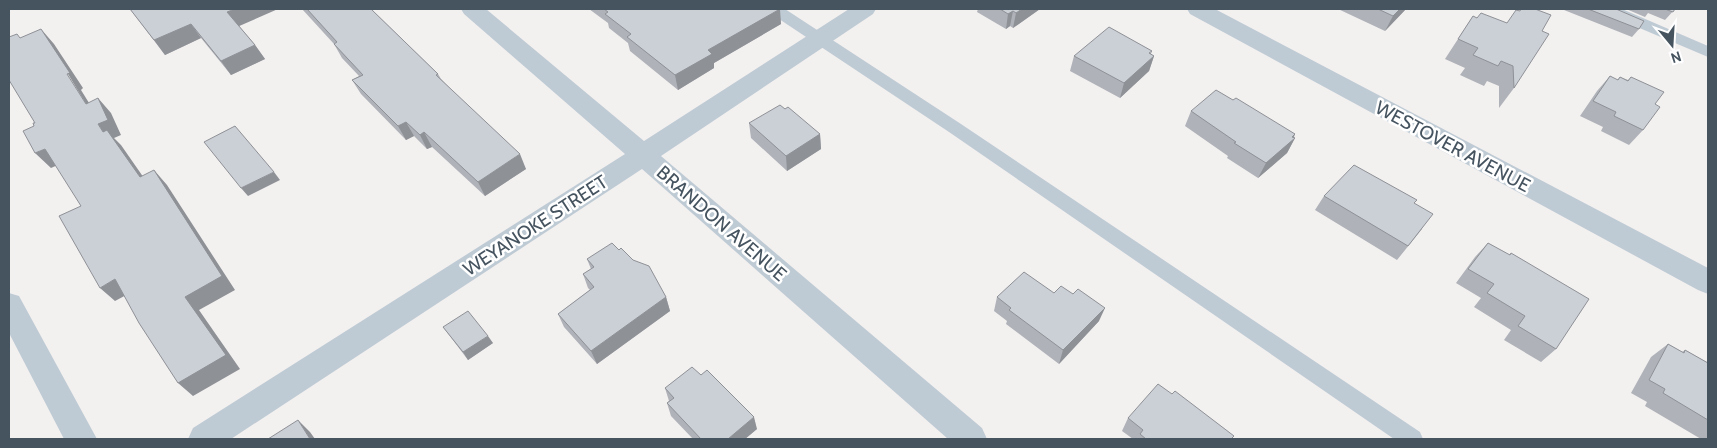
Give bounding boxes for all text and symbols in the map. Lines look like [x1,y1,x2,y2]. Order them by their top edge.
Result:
north arrow [1647,20,1697,70]
text: N [1669,47,1684,67]
street label: WESTOVER AVENUE [1371,96,1534,197]
street label: BRANDON AVENUE [652,161,791,286]
street label: WEYANOKE STREET [459,170,612,281]

